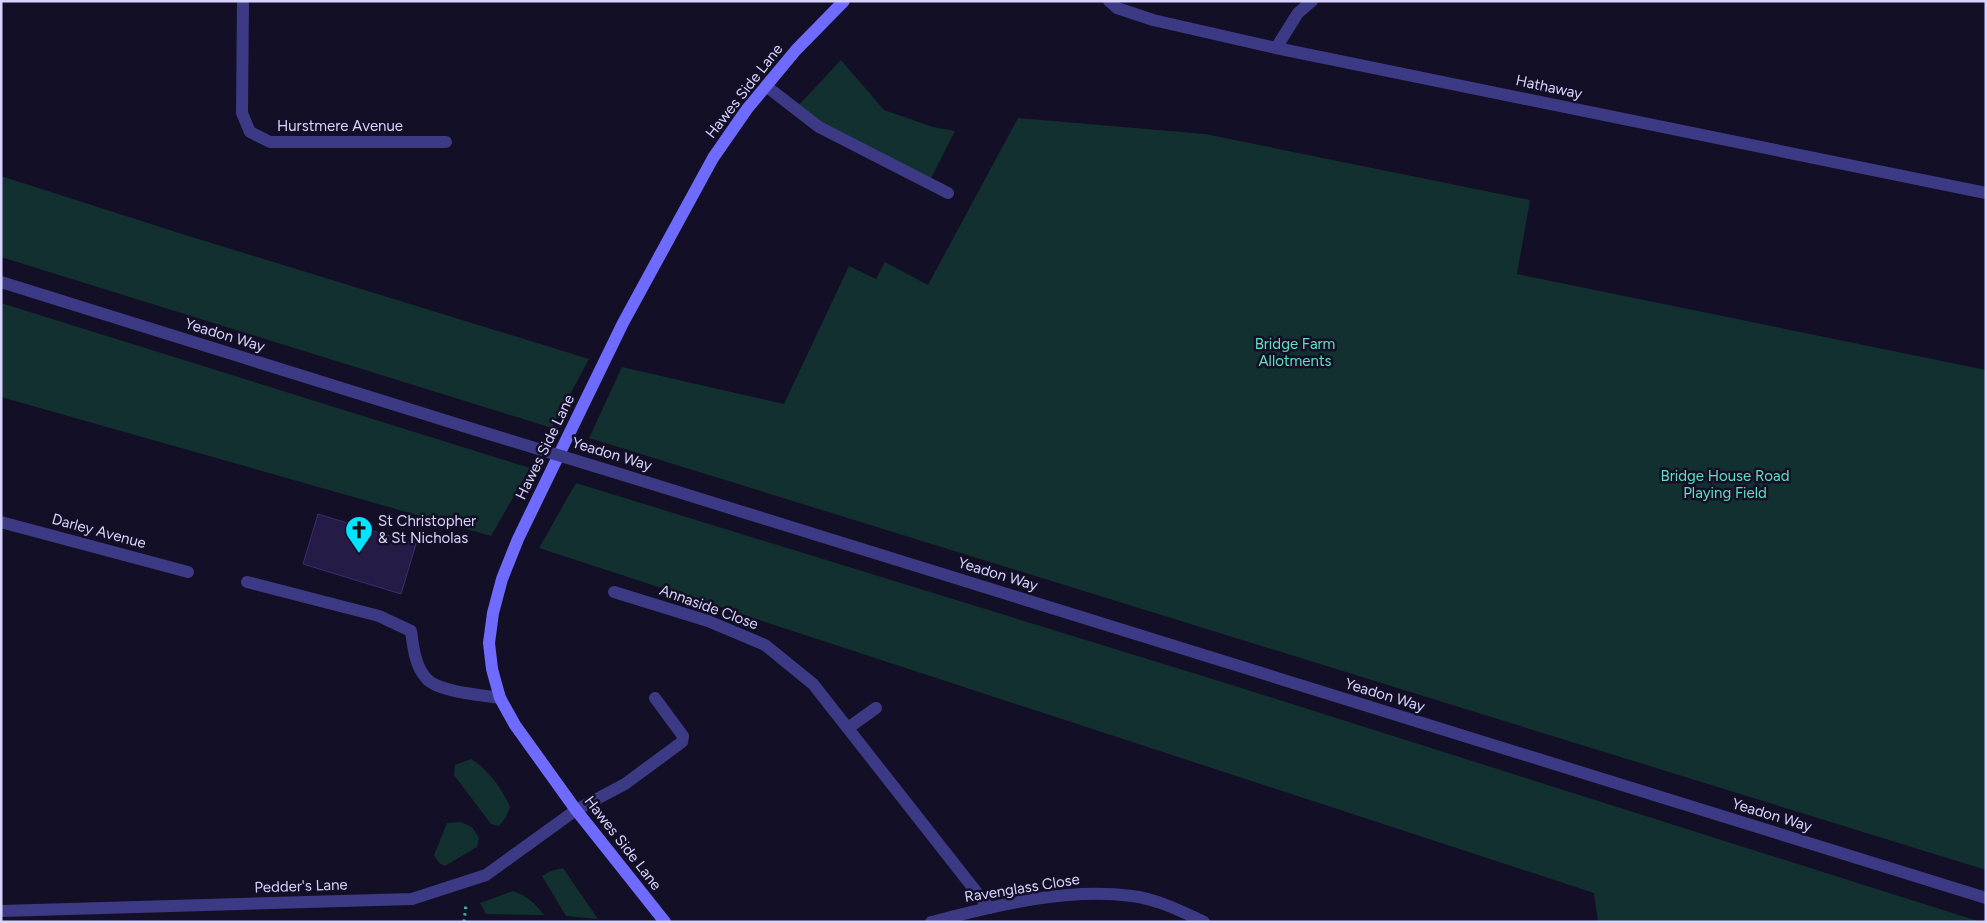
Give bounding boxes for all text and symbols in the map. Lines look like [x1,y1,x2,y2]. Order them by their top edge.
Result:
street label: Hawes Side Lane [702,40,786,142]
street label: Hathaway [1514,71,1584,103]
street label: Hurstmere Avenue [277,117,403,135]
street label: Yeadon Way [183,314,267,356]
park label: Bridge Farm Allotments [1255,335,1335,370]
street label: Hawes Side Lane [512,392,578,502]
street label: Yeadon Way [570,433,654,475]
park label: Bridge House Road Playing Field [1661,467,1789,502]
street label: Darley Avenue [50,510,148,552]
place label: St Christopher & St Nicholas [378,512,476,547]
church icon: St Christopher & St Nicholas [344,515,374,554]
street label: Yeadon Way [956,553,1040,595]
street label: Annaside Close [657,581,761,633]
street label: Yeadon Way [1343,674,1427,716]
street label: Hawes Side Lane [581,792,665,894]
street label: Yeadon Way [1730,794,1814,836]
street label: Ravenglass Close [963,870,1081,906]
street label: Pedder's Lane [254,875,348,897]

